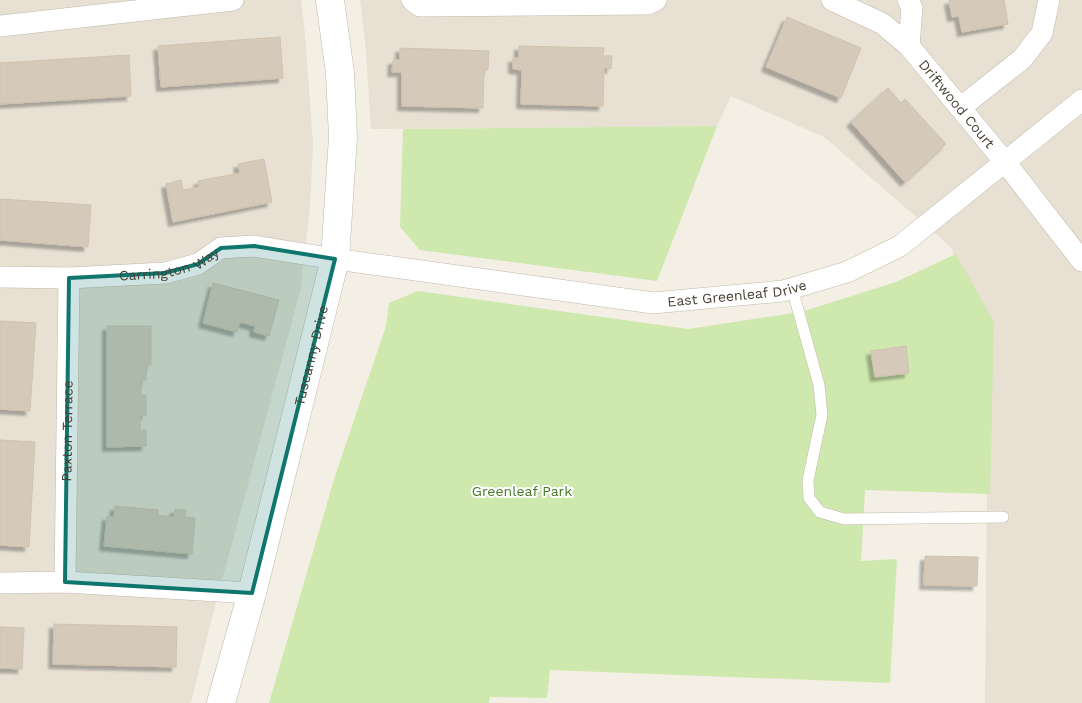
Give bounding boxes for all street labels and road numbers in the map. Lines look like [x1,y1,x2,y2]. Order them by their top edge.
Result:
street label: Driftwood Court [916,56,998,151]
street label: Carrington Way [119,244,223,283]
street label: East Greenleaf Drive [667,276,808,310]
street label: Tuscanny Drive [291,304,331,407]
street label: Paxton Terrace [58,380,76,482]

